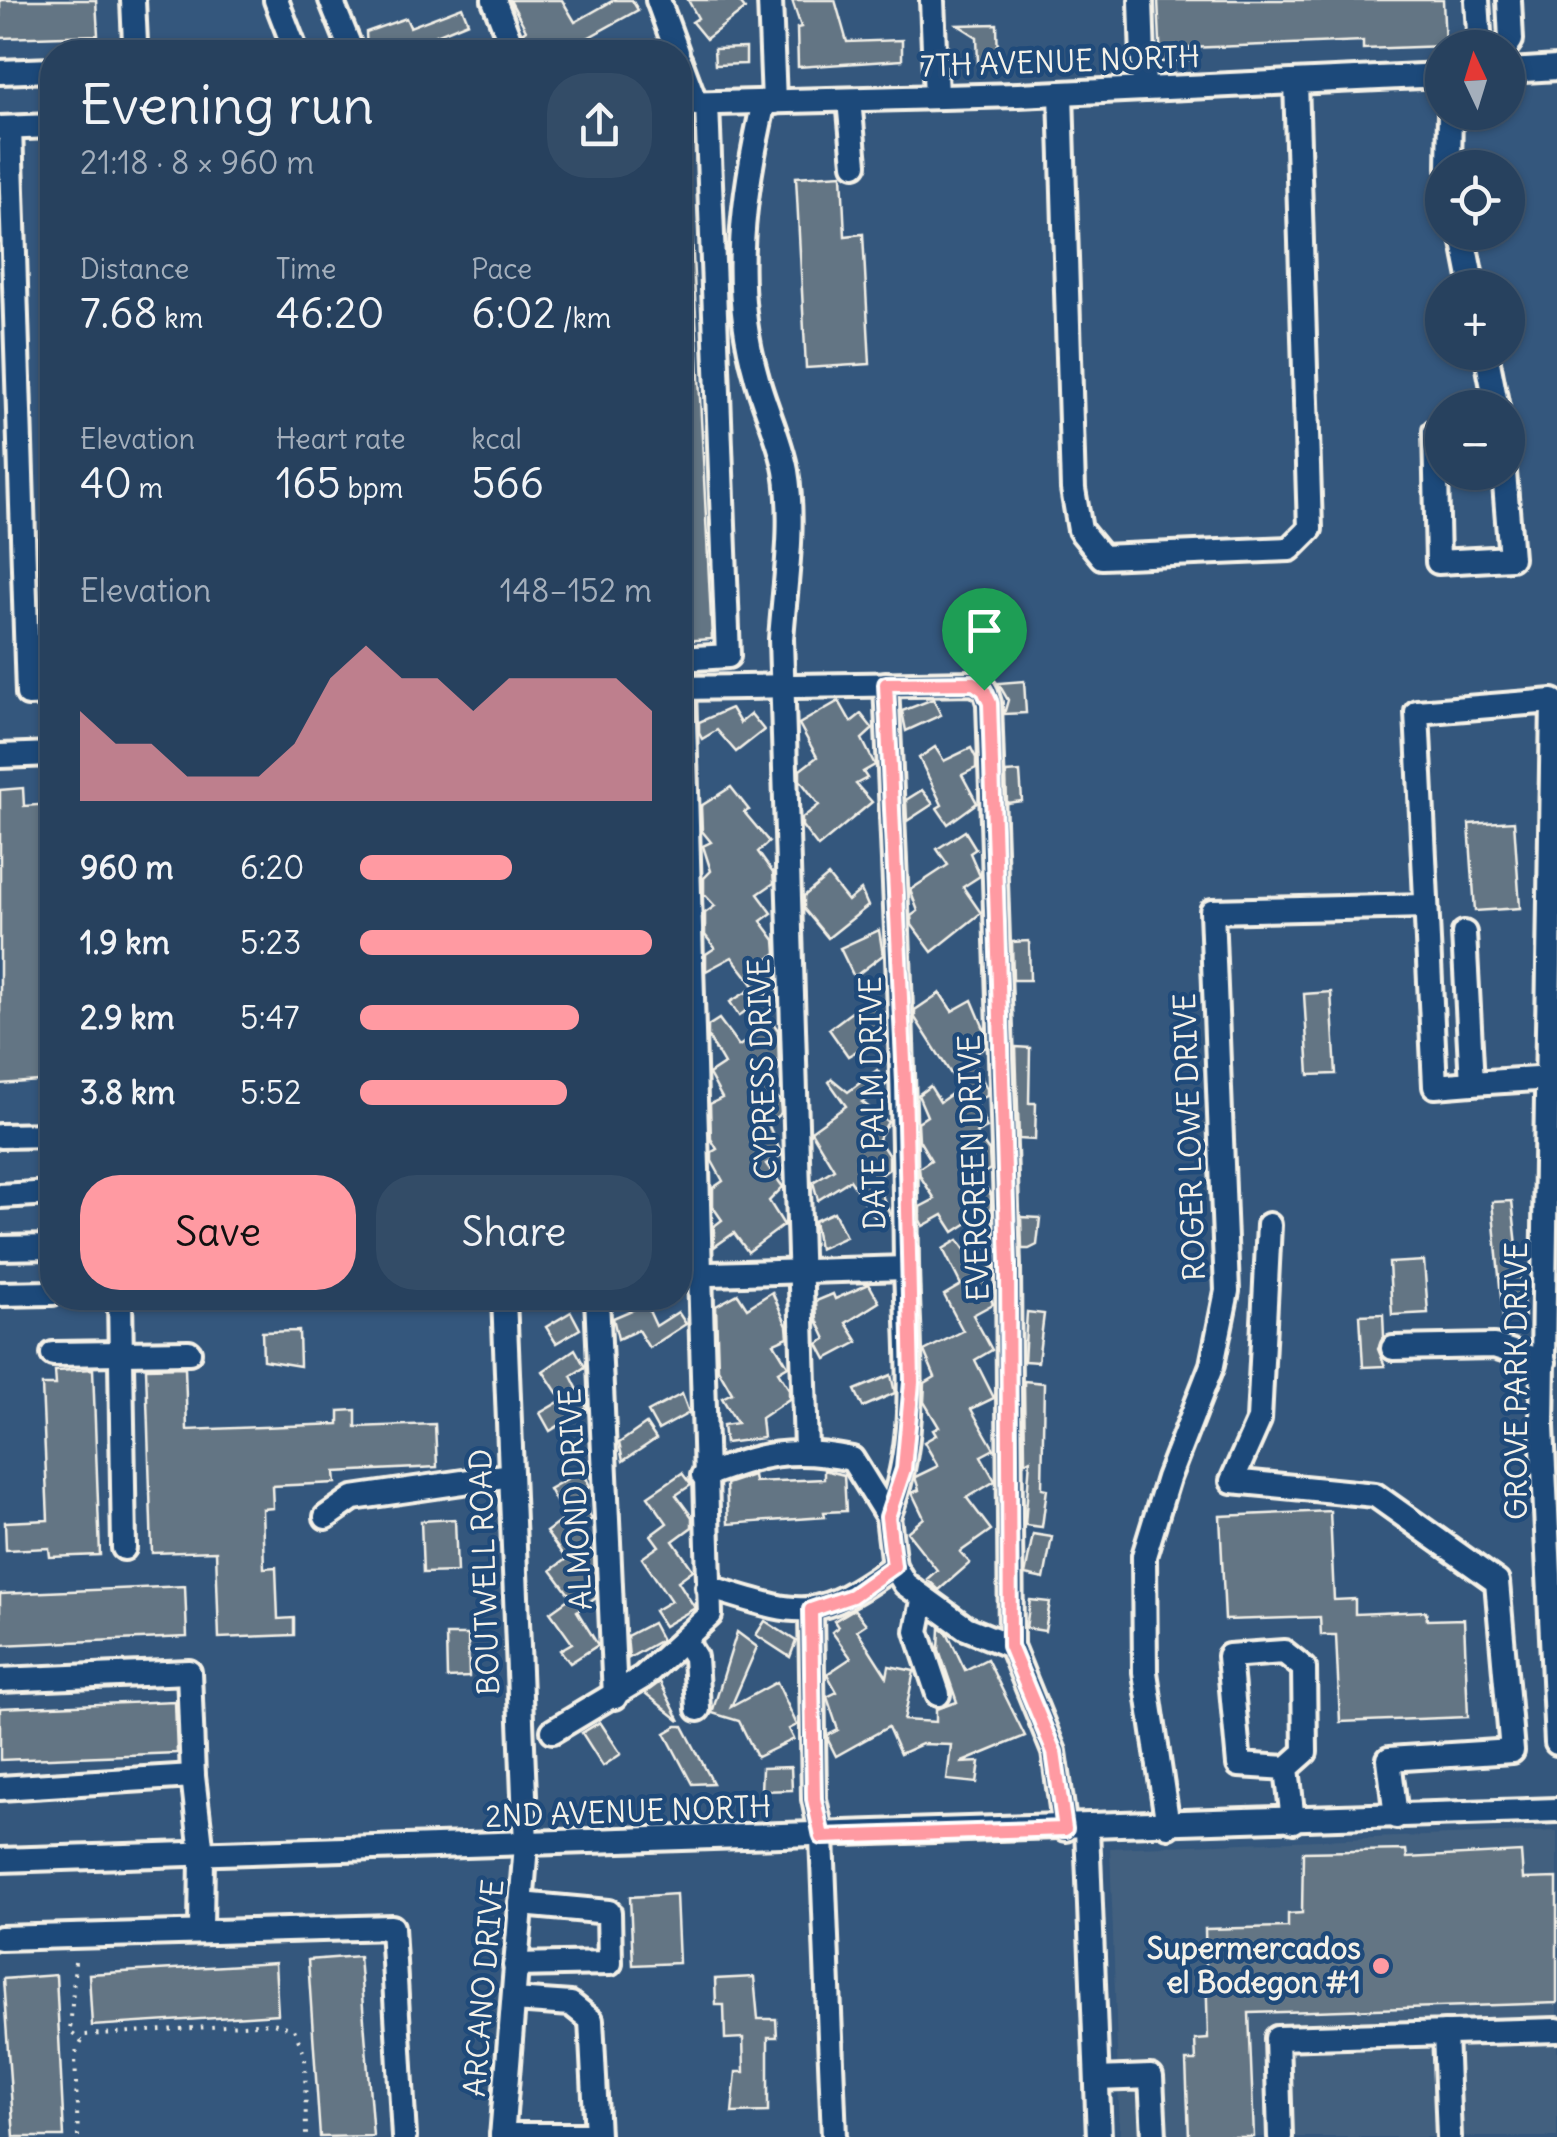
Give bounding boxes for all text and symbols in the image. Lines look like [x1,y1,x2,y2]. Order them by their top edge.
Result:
north arrow [1425,30,1525,130]
map controls [1425,30,1525,490]
street label: 7TH AVENUE NORTH [920,37,1200,85]
text: Evening run [80,70,374,139]
button: share [547,73,652,178]
text: 21:18 · 8 × 960 m [80,142,314,183]
button: locate [1425,150,1525,250]
text: Distance [80,251,189,287]
text: Time [276,251,336,287]
text: Pace [471,251,532,287]
button: + [1425,270,1525,370]
text: 7.68 [80,287,158,339]
text: 46:20 [276,287,384,339]
text: 6:02 [471,287,556,339]
text: km [158,300,203,336]
text: /km [556,300,611,336]
button: − [1425,390,1525,490]
text: Elevation [80,421,195,457]
text: Heart rate [276,421,406,457]
text: kcal [471,421,522,457]
text: 40 [80,457,132,509]
text: 165 [276,457,341,509]
text: 566 [471,457,544,509]
text: m [132,470,163,506]
text: bpm [341,470,403,506]
text: Elevation [80,570,211,611]
text: 148–152 m [500,570,652,611]
pin [942,588,1027,691]
icon: arrive [957,603,1012,658]
text: 960 m [80,847,174,888]
text: 6:20 [240,847,304,888]
text: 1.9 km [80,922,170,963]
text: 5:23 [240,922,301,963]
street label: CYPRESS DRIVE [739,958,785,1180]
street label: DATE PALM DRIVE [851,976,893,1230]
street label: ROGER LOWE DRIVE [1165,993,1213,1281]
text: 2.9 km [80,997,175,1038]
text: 5:47 [240,997,300,1038]
street label: EVERGREEN DRIVE [949,1034,997,1302]
text: 3.8 km [80,1072,175,1113]
text: 5:52 [240,1072,302,1113]
button: Save [80,1175,356,1290]
button: Share [376,1175,652,1290]
street label: GROVE PARK DRIVE [1497,1242,1535,1520]
street label: ALMOND DRIVE [550,1387,600,1611]
street label: BOUTWELL ROAD [461,1448,507,1696]
street label: 2ND AVENUE NORTH [484,1787,771,1835]
street label: ARCANO DRIVE [455,1878,511,2098]
place label: Supermercados el Bodegon #1 [1147,1929,1361,2001]
marker: Supermercados el Bodegon #1 [1370,1955,1392,1977]

